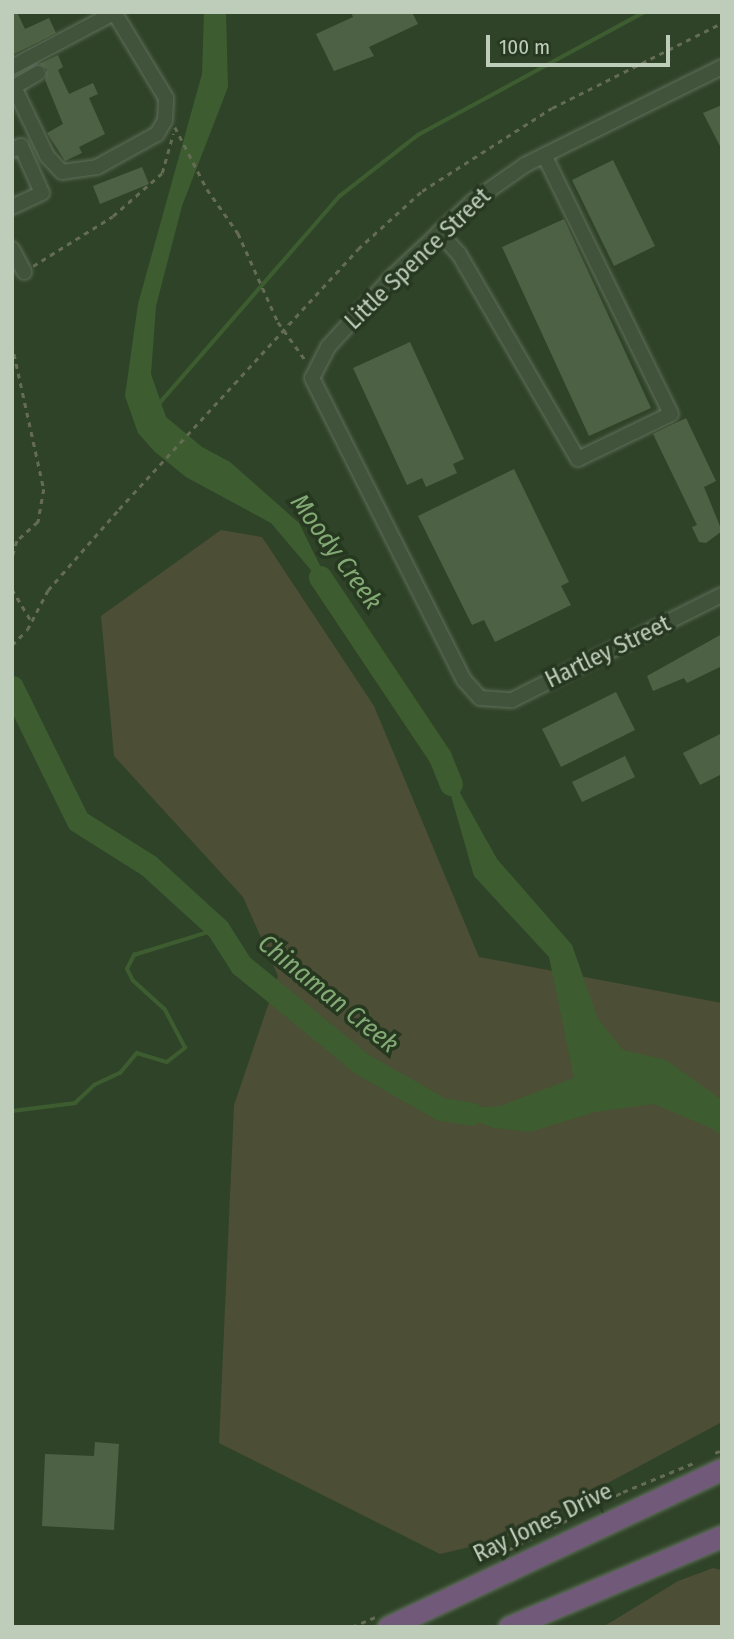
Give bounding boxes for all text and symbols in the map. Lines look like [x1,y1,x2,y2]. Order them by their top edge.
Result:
scale bar [489,21,673,65]
text: 100 m [499,34,550,60]
street label: Little Spence Street [339,182,497,336]
water label: Moody Creek [284,488,388,616]
street label: Hartley Street [541,609,675,695]
water label: Chinaman Creek [252,928,404,1060]
street label: Ray Jones Drive [469,1477,617,1569]

